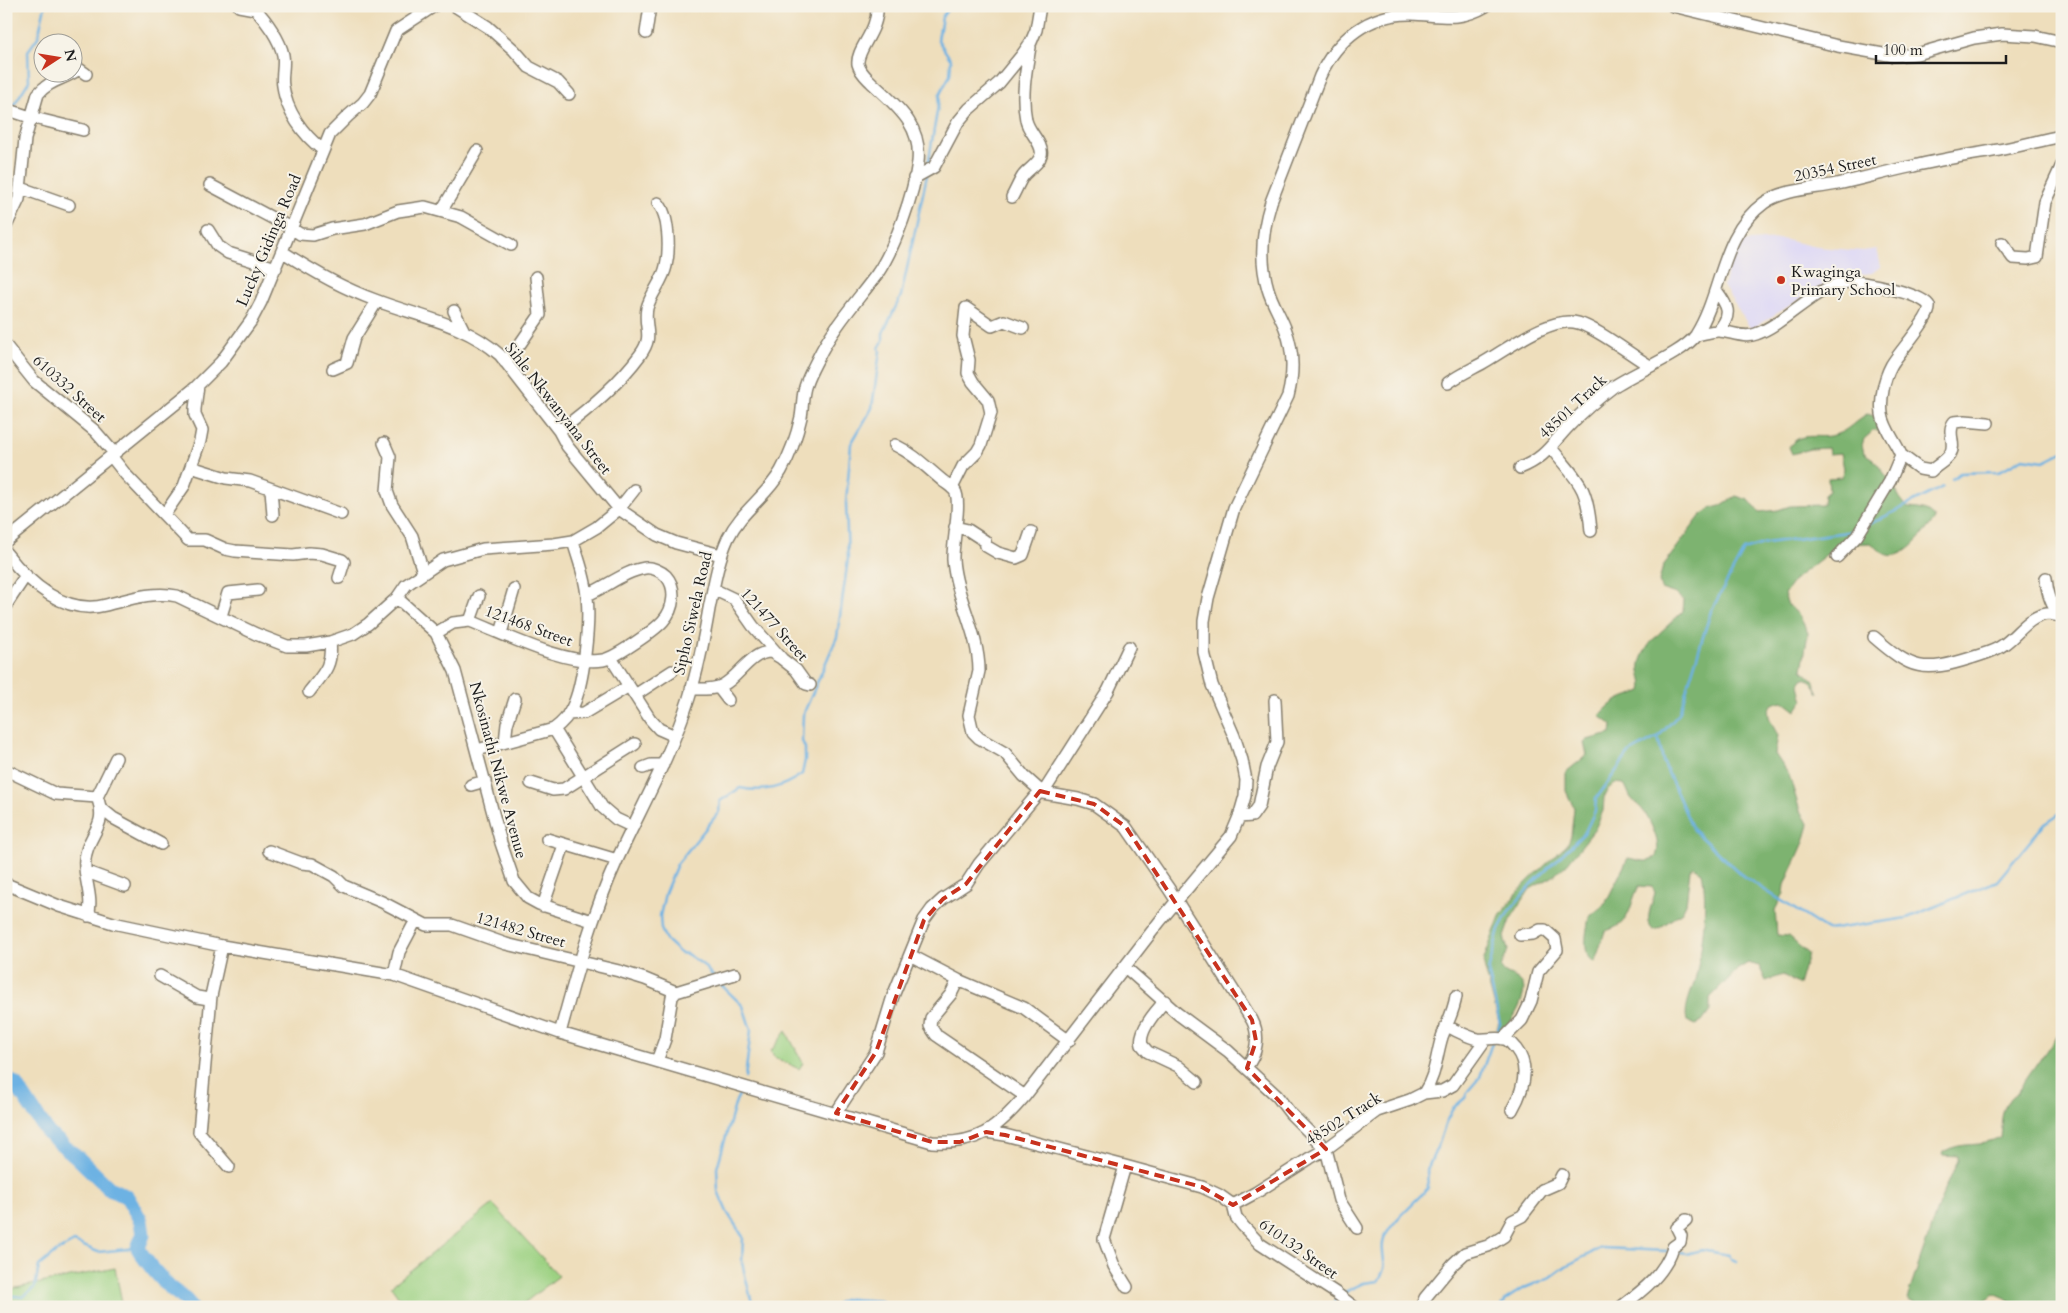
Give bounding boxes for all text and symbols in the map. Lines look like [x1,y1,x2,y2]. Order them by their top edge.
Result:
north arrow [32,32,82,82]
scale bar [1876,32,2006,64]
text: 100 m [1883,40,1923,60]
text: N [60,47,81,63]
street label: 20354 Street [1792,149,1878,187]
street label: Lucky Gidinga Road [231,170,307,310]
place label: Kwaginga Primary School [1791,261,1895,301]
marker: Kwaginga Primary School [1775,274,1787,286]
street label: Sihle Nkwanyana Street [500,338,617,479]
street label: 610332 Street [28,350,111,428]
street label: 48501 Track [1534,369,1612,444]
street label: Sipho Siwela Road [668,549,718,677]
street label: 121477 Street [735,583,813,666]
street label: 121468 Street [482,600,576,652]
street label: Nkosinathi Nikwe Avenue [464,679,532,861]
street label: 121482 Street [473,907,568,953]
street label: 48502 Track [1301,1087,1386,1151]
street label: 610132 Street [1254,1213,1342,1284]

